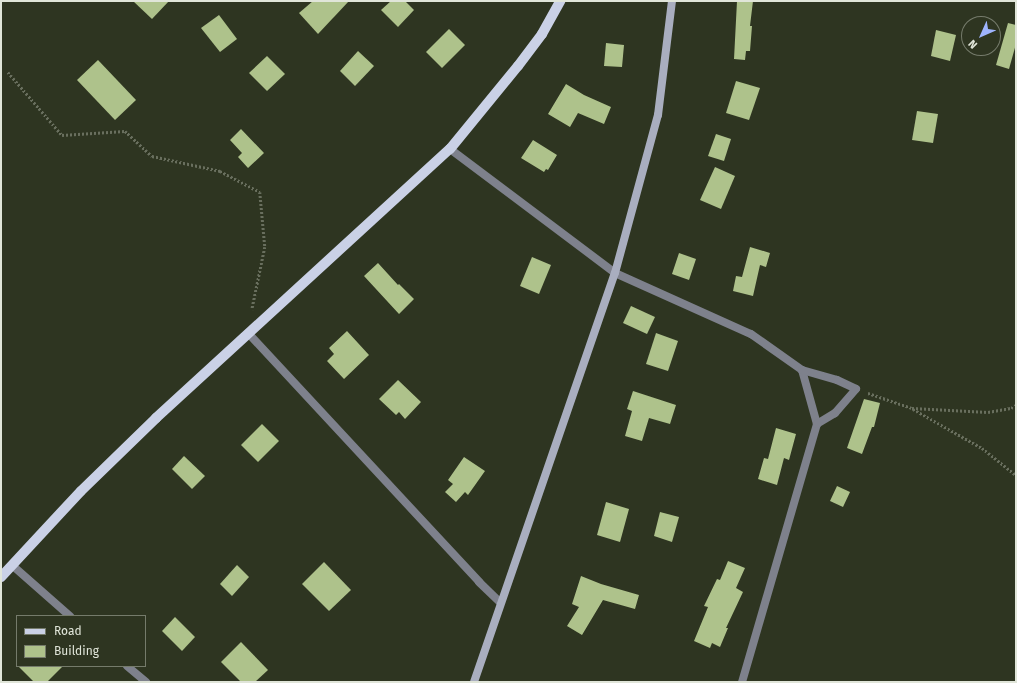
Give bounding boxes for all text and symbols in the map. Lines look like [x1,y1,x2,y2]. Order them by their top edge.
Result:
north arrow [961,16,1001,56]
text: N [966,37,980,51]
legend [16,615,146,667]
text: Road [54,624,82,638]
text: Building [54,644,99,658]

